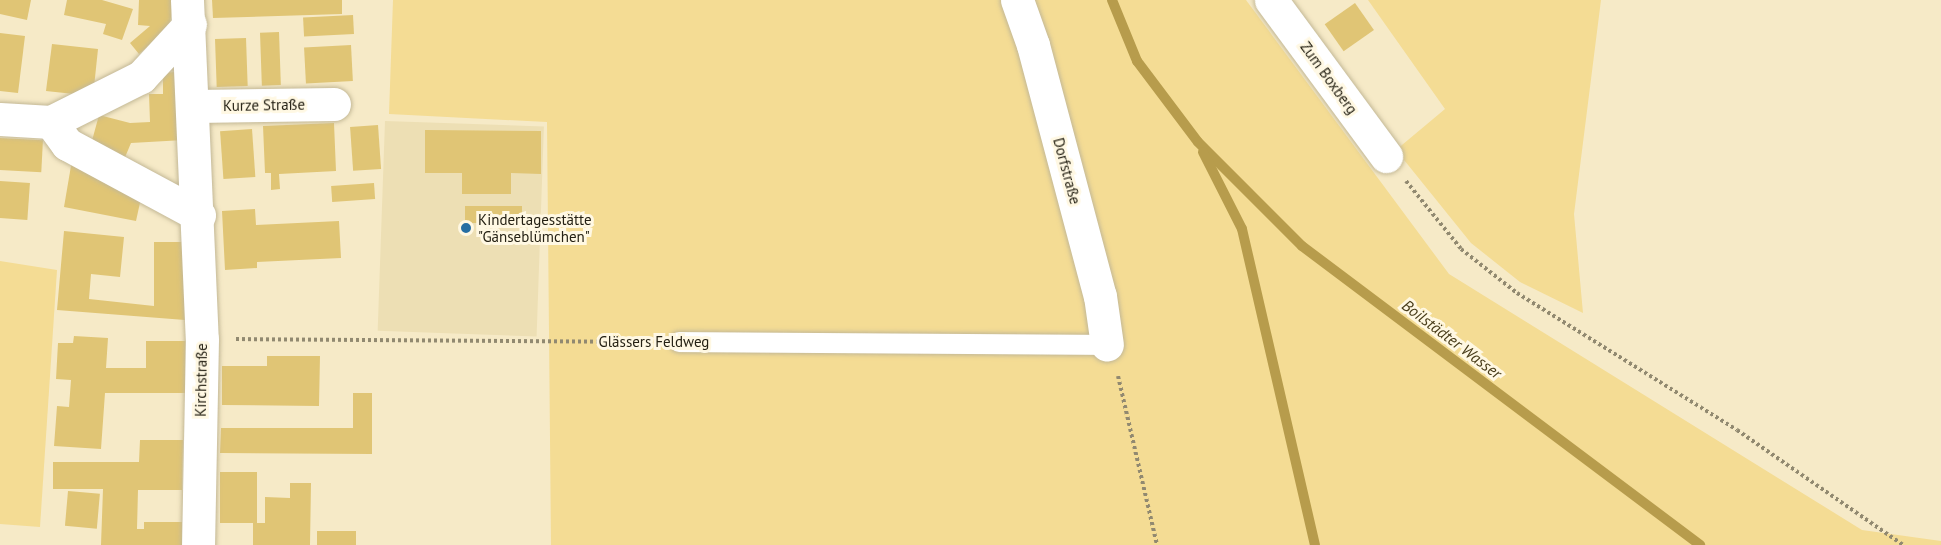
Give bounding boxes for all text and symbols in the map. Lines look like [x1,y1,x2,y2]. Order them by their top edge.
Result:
street label: Zum Boxberg [1297,38,1361,118]
street label: Kurze Straße [223,95,305,115]
street label: Dorfstraße [1049,136,1085,206]
place label: Kindertagesstätte "Gänseblümchen" [478,210,592,245]
marker: Kindertagesstätte "Gänseblümchen" [459,221,473,235]
water label: Boilstädter Wasser [1398,295,1506,383]
street label: Glässers Feldweg [599,333,709,351]
street label: Kirchstraße [191,343,211,417]

